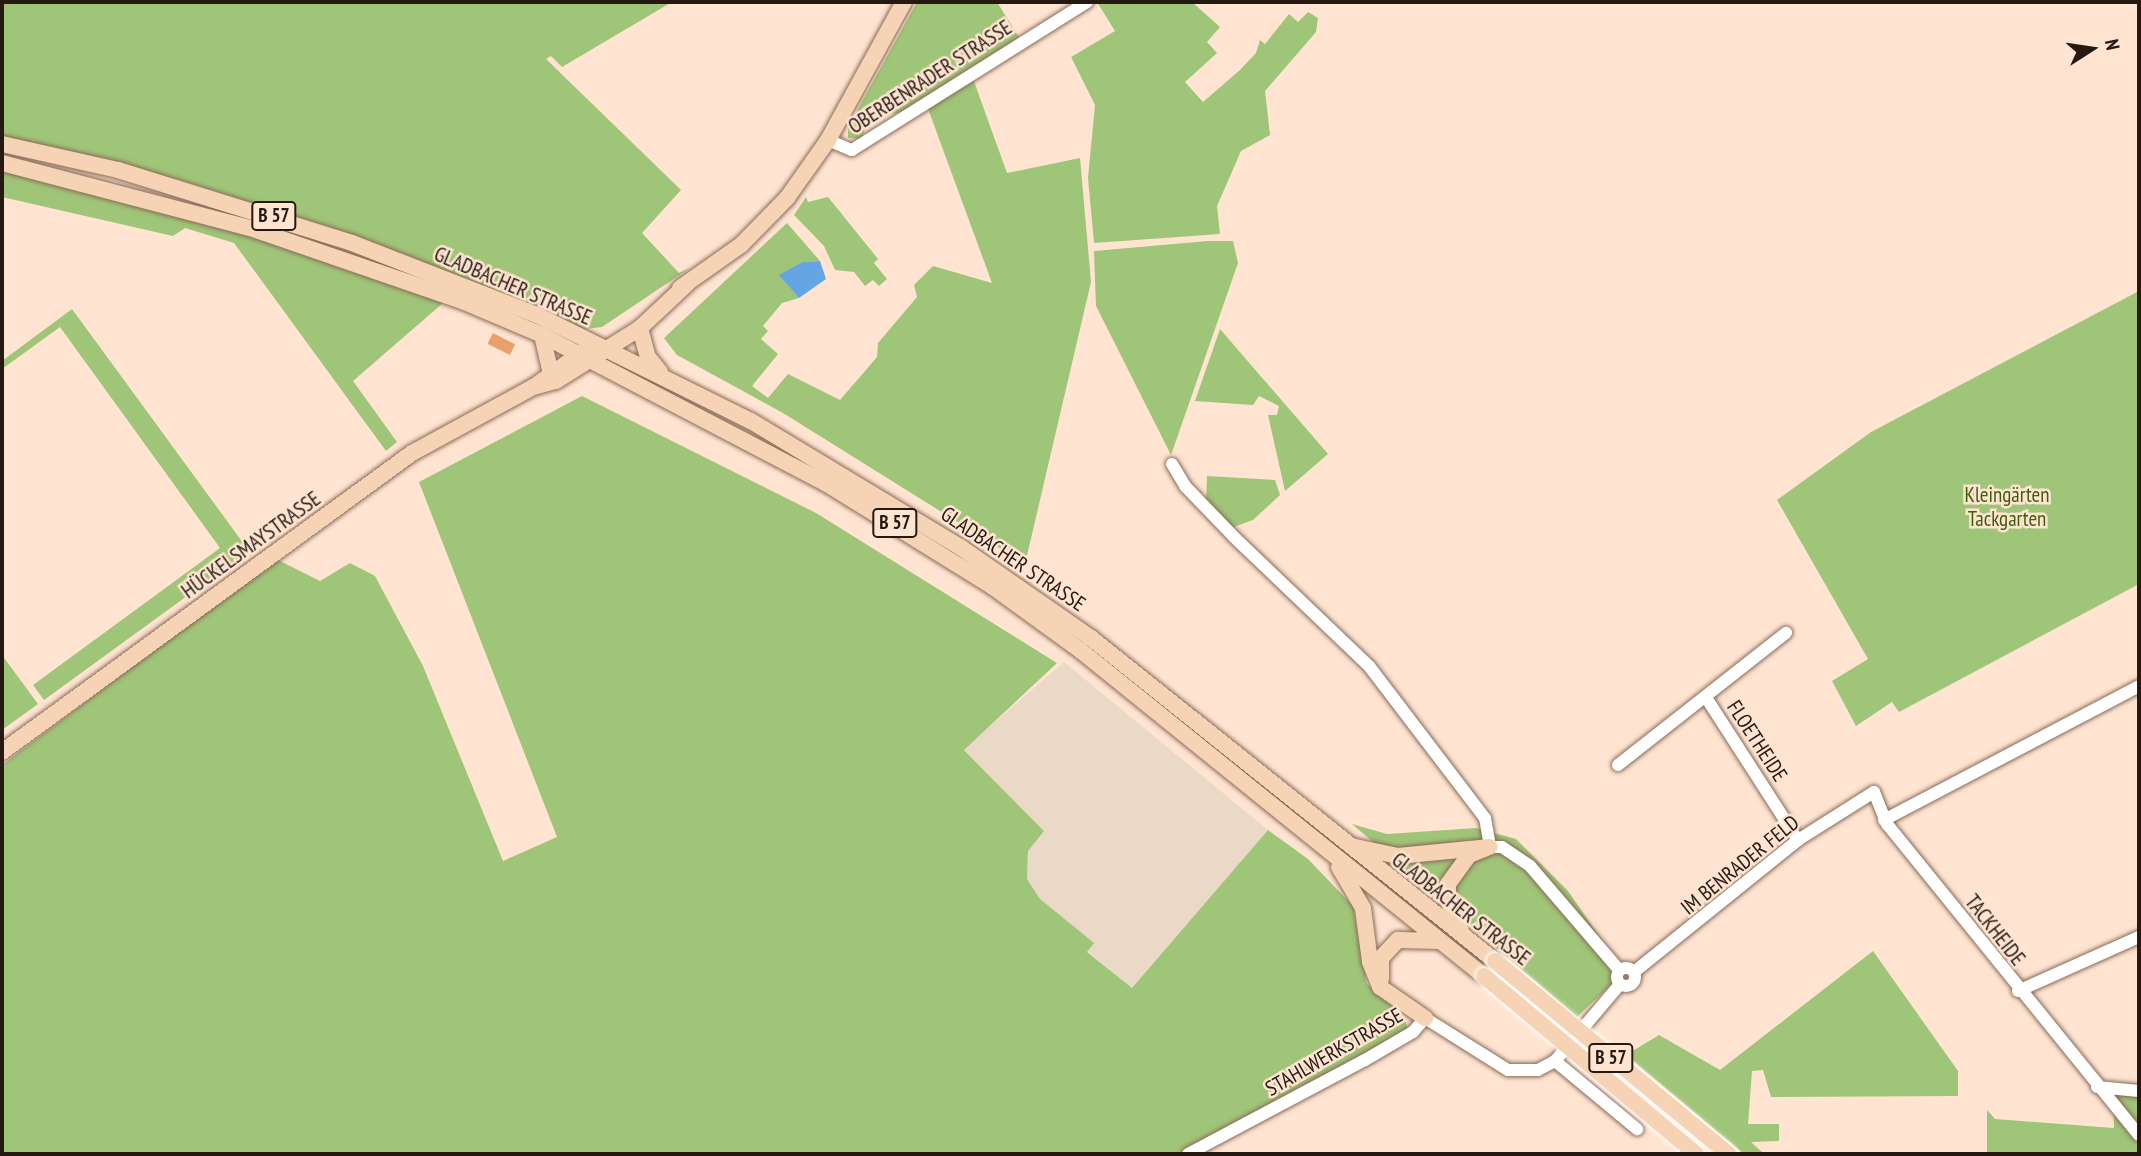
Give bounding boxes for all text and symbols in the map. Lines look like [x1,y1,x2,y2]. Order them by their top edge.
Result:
north arrow [2057,14,2127,84]
street label: OBERBENRADER STRASSE [844,15,1016,139]
text: N [2100,37,2125,52]
road number: B 57 [251,200,297,232]
street label: GLADBACHER STRASSE [430,241,596,331]
park label: Kleingärten Tackgarten [1965,482,2049,532]
street label: HÜCKELSMAYSTRASSE [177,486,325,604]
street label: GLADBACHER STRASSE [936,501,1090,617]
road number: B 57 [872,508,918,538]
street label: FLOETHEIDE [1722,696,1792,786]
street label: IM BENRADER FELD [1676,810,1804,920]
street label: GLADBACHER STRASSE [1387,847,1535,971]
street label: TACKHEIDE [1960,890,2030,970]
street label: STAHLWERKSTRASSE [1261,1003,1407,1101]
road number: B 57 [1588,1042,1634,1074]

